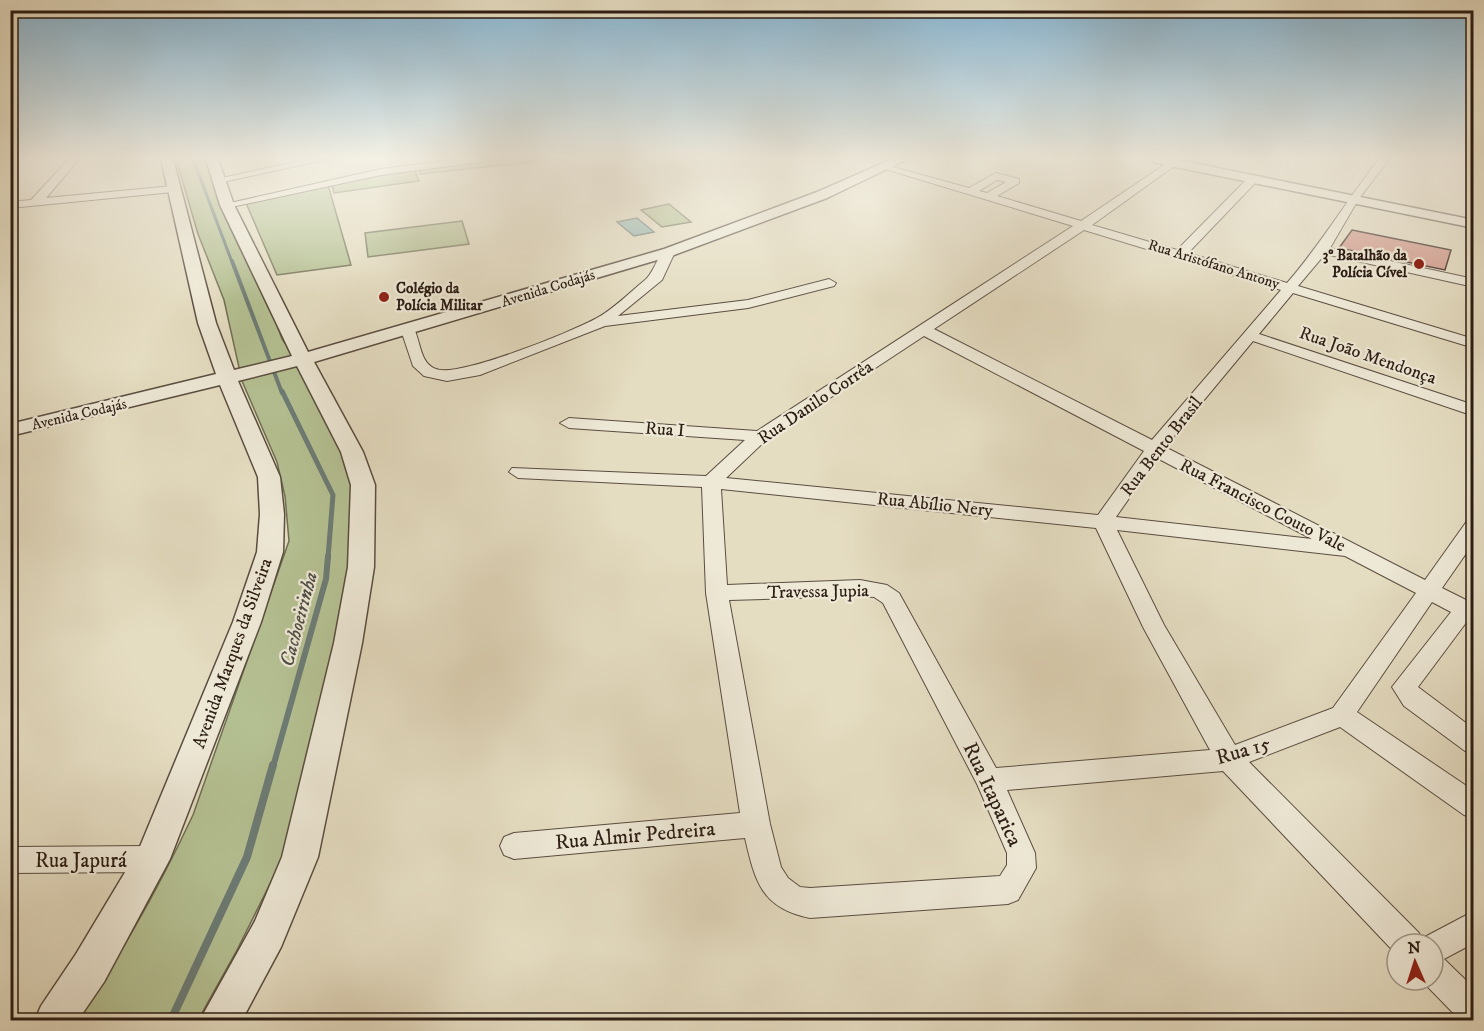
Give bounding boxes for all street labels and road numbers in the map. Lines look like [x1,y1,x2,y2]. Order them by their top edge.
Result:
street label: Rua Aristófano Antony [1146,235,1283,294]
street label: Avenida Codajás [499,265,597,312]
street label: Rua João Mendonça [1296,322,1439,390]
street label: Rua Danilo Corrêa [754,356,878,450]
street label: Rua Bento Brasil [1116,392,1208,501]
street label: Avenida Codajás [30,394,128,435]
street label: Rua I [644,418,685,442]
street label: Rua Francisco Couto Vale [1176,454,1349,557]
street label: Rua Abílio Nery [876,488,994,522]
street label: Avenida Marques da Silveira [188,555,278,751]
street label: Travessa Jupia [767,580,869,604]
street label: Rua 15 [1213,731,1274,771]
street label: Rua Itaparica [957,738,1028,851]
street label: Rua Almir Pedreira [554,816,716,856]
street label: Rua Japurá [35,848,127,874]

